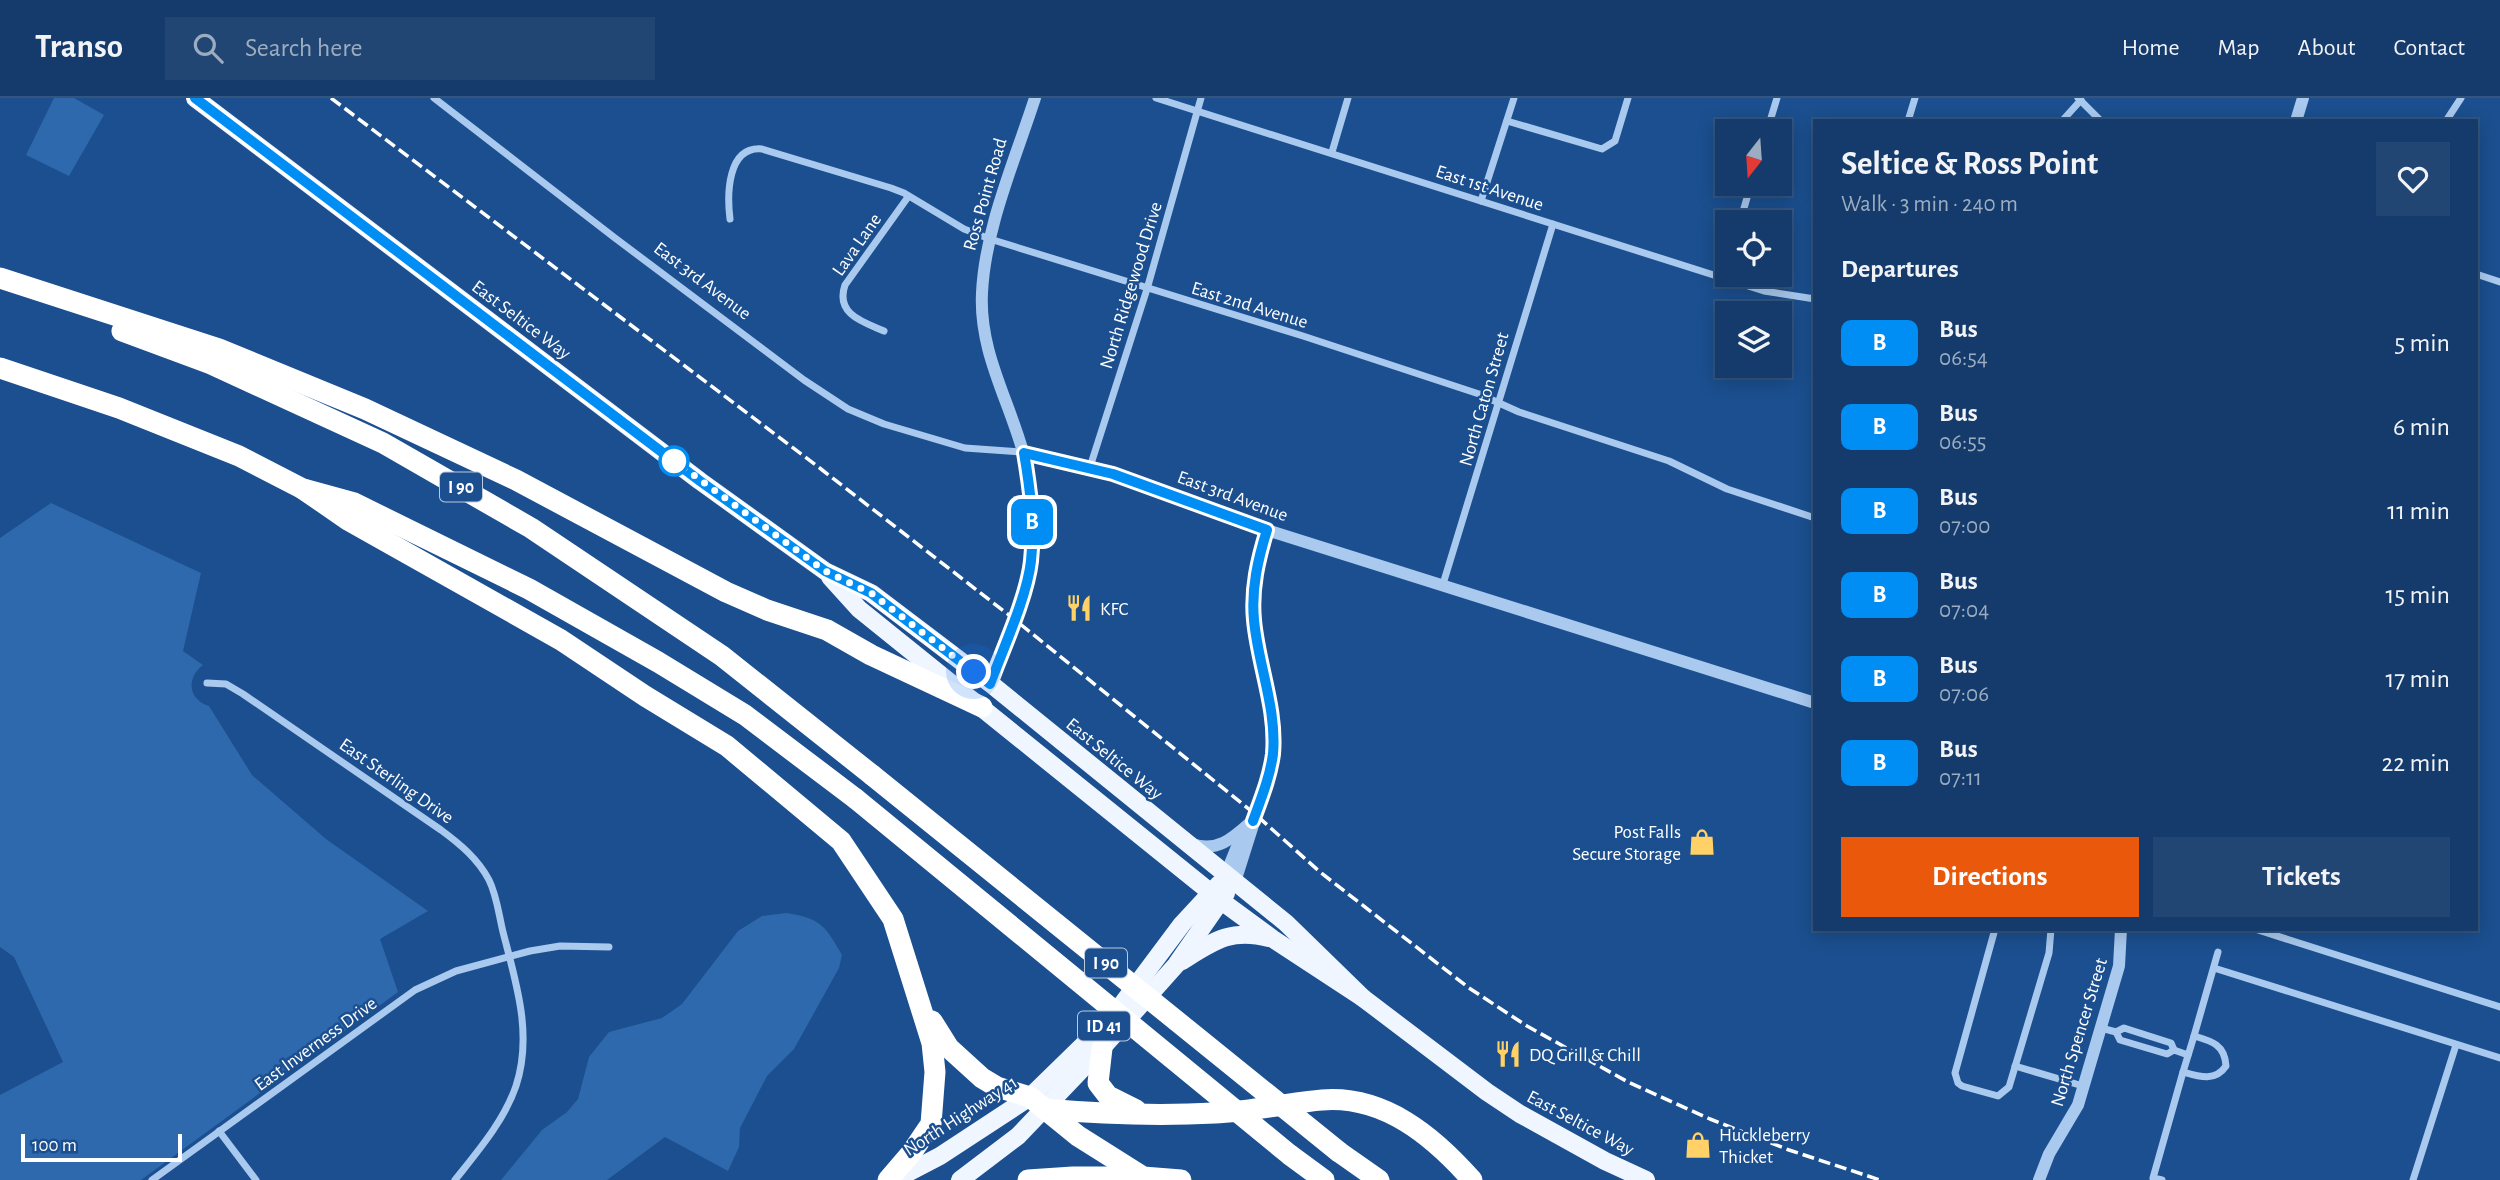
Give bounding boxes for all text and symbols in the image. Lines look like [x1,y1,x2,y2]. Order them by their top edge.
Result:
search box [165,17,655,80]
icon: search [189,29,227,67]
text: Transo [35,31,123,64]
text: Search here [245,35,363,61]
text: Home [2122,36,2180,60]
text: Map [2218,36,2260,60]
text: About [2298,36,2355,60]
text: Contact [2393,36,2465,60]
north arrow [1715,119,1792,196]
map controls [1715,119,1792,378]
street label: Ross Point Road [960,136,1011,253]
button: heart [2376,142,2450,216]
text: Seltice & Ross Point [1841,148,2098,181]
street label: East 1st Avenue [1433,162,1546,215]
text: Walk · 3 min · 240 m [1841,193,2018,216]
street label: North Ridgewood Drive [1097,200,1166,371]
street label: Lava Lane [829,210,885,279]
button: locate [1715,210,1792,287]
street label: East 3rd Avenue [650,239,754,324]
text: Departures [1841,256,1959,282]
street label: East Seltice Way [468,277,574,363]
street label: East 2nd Avenue [1189,279,1310,332]
button: layers [1715,301,1792,378]
text: Bus [1939,316,1978,342]
street label: North Caton Street [1456,330,1513,468]
text: 5 min [2394,330,2450,356]
text: B [1873,331,1886,355]
text: 06:54 [1939,347,1988,370]
text: Bus [1939,400,1978,426]
text: 6 min [2393,414,2450,440]
text: B [1873,415,1886,439]
text: 06:55 [1939,431,1986,454]
unlabelled marker [659,446,689,476]
street label: East 3rd Avenue [1175,468,1290,525]
road number: I 90 [440,472,482,502]
text: Bus [1939,484,1978,510]
text: 11 min [2387,498,2450,524]
line badge: B [1009,499,1055,545]
text: B [1873,499,1886,523]
text: B [1025,510,1039,534]
text: 07:00 [1939,515,1990,538]
text: Bus [1939,568,1978,594]
text: 15 min [2385,582,2450,608]
text: B [1873,583,1886,607]
restaurant icon: KFC [1064,593,1094,623]
text: 07:04 [1939,599,1989,622]
place label: KFC [1100,600,1129,619]
text: Bus [1939,652,1978,678]
your location [956,654,991,689]
text: 17 min [2385,666,2450,692]
text: B [1873,667,1886,691]
text: 07:06 [1939,683,1989,706]
street label: East Seltice Way [1062,715,1166,804]
street label: East Sterling Drive [336,735,457,828]
text: Bus [1939,736,1978,762]
text: 22 min [2382,750,2450,776]
text: B [1873,751,1886,775]
text: 07:11 [1939,767,1982,790]
place label: Post Falls Secure Storage [1572,823,1681,864]
shop icon: Post Falls Secure Storage [1687,827,1717,857]
button: Directions [1841,837,2139,917]
button: Tickets [2153,837,2450,917]
road number: I 90 [1085,948,1127,978]
street label: North Spencer Street [2048,956,2111,1109]
street label: East Inverness Drive [251,994,381,1095]
road number: ID 41 [1078,1012,1130,1041]
restaurant icon: DQ Grill & Chill [1493,1039,1523,1069]
place label: DQ Grill & Chill [1529,1046,1641,1065]
street label: North Highway 41 [901,1073,1021,1160]
street label: East Seltice Way [1524,1087,1637,1159]
place label: Huckleberry Thicket [1719,1126,1810,1167]
shop icon: Huckleberry Thicket [1683,1130,1713,1160]
scale bar [21,1131,182,1163]
text: 100 m [32,1136,77,1155]

